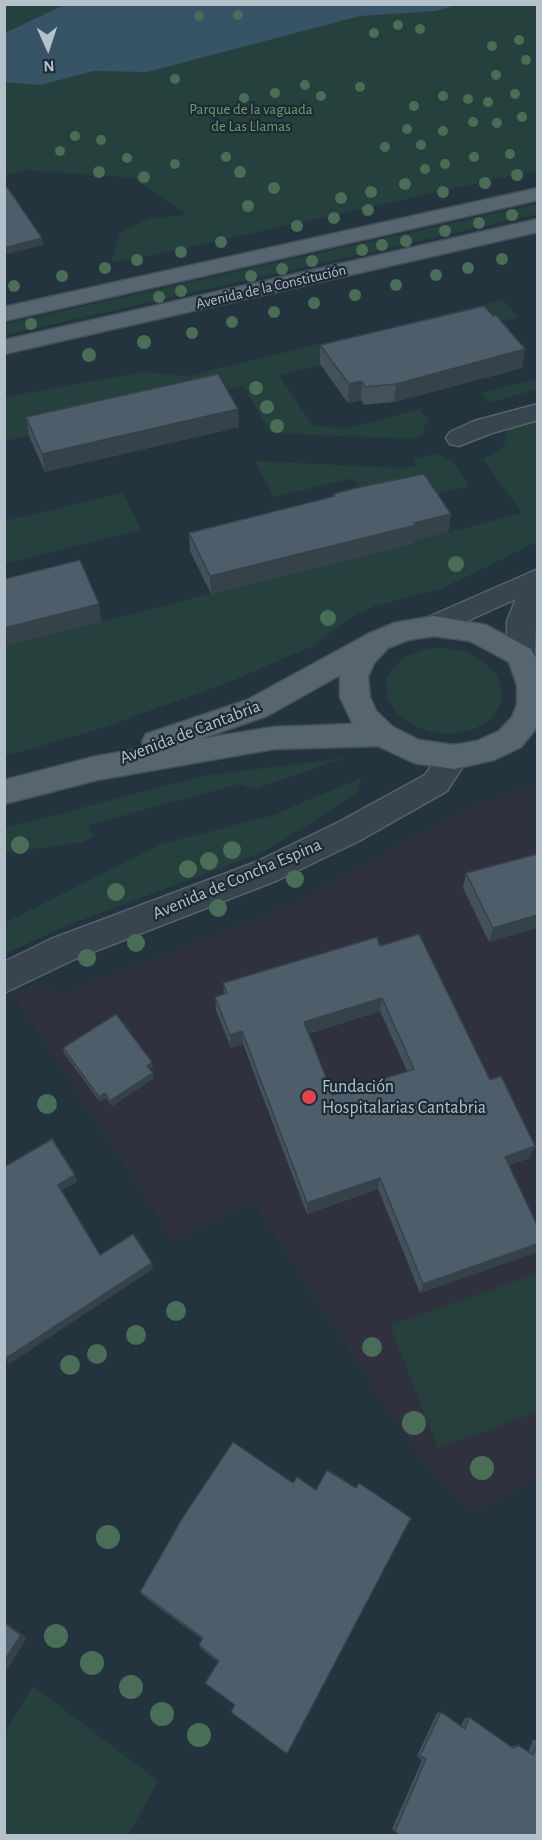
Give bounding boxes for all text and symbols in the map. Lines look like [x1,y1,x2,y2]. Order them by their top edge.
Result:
north arrow [18,18,78,78]
text: N [43,58,55,74]
park label: Parque de la vaguada de Las Llamas [189,100,313,135]
street label: Avenida de la Constitución [194,261,348,313]
street label: Avenida de Cantabria [117,695,263,769]
street label: Avenida de Concha Espina [149,834,325,924]
place label: Fundación Hospitalarias Cantabria [322,1076,486,1118]
marker: Fundación Hospitalarias Cantabria [300,1088,318,1106]

